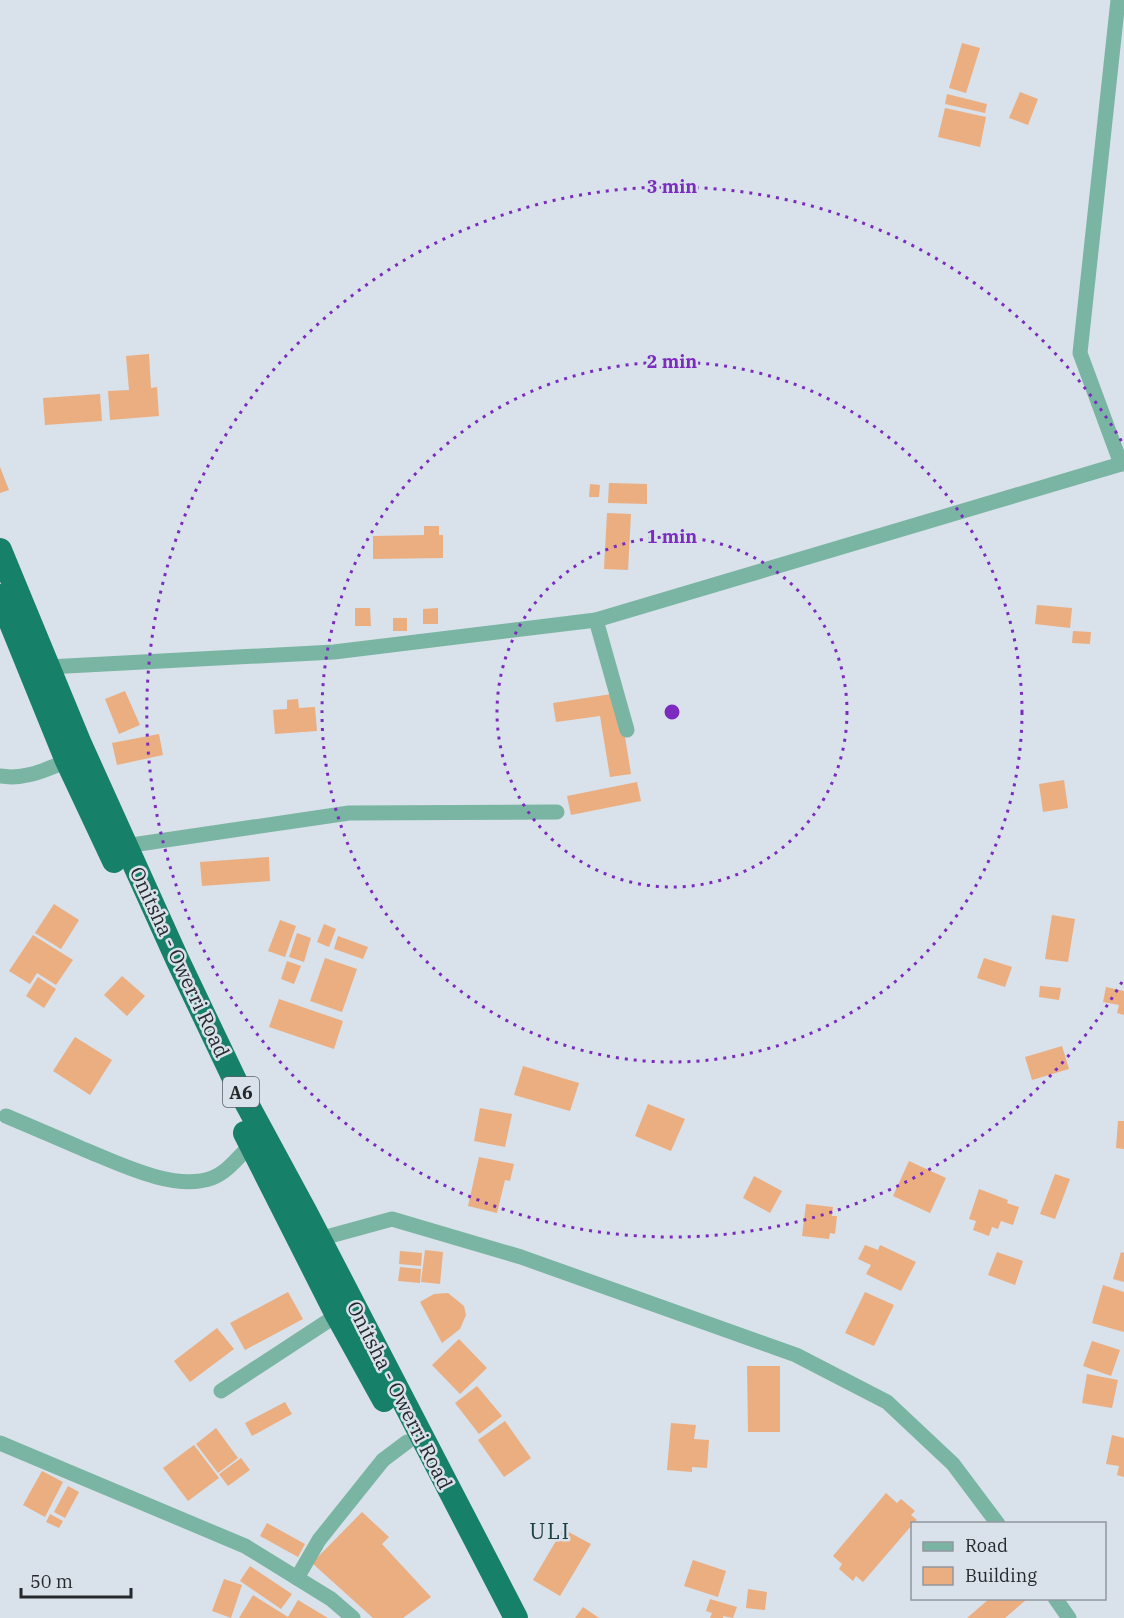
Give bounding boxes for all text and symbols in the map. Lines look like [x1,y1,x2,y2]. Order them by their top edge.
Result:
text: 3 min [647,175,697,198]
text: 2 min [647,350,697,373]
text: 1 min [647,525,697,548]
centre of rings [662,702,682,722]
street label: Onitsha - Owerri Road [124,862,236,1062]
road number: A6 [223,1077,259,1107]
street label: Onitsha - Owerri Road [341,1296,459,1494]
district label: ULI [529,1516,571,1545]
legend [911,1522,1106,1600]
text: Road [965,1534,1008,1557]
scale bar [21,1561,130,1599]
text: Building [965,1564,1037,1587]
text: 50 m [30,1570,73,1593]

